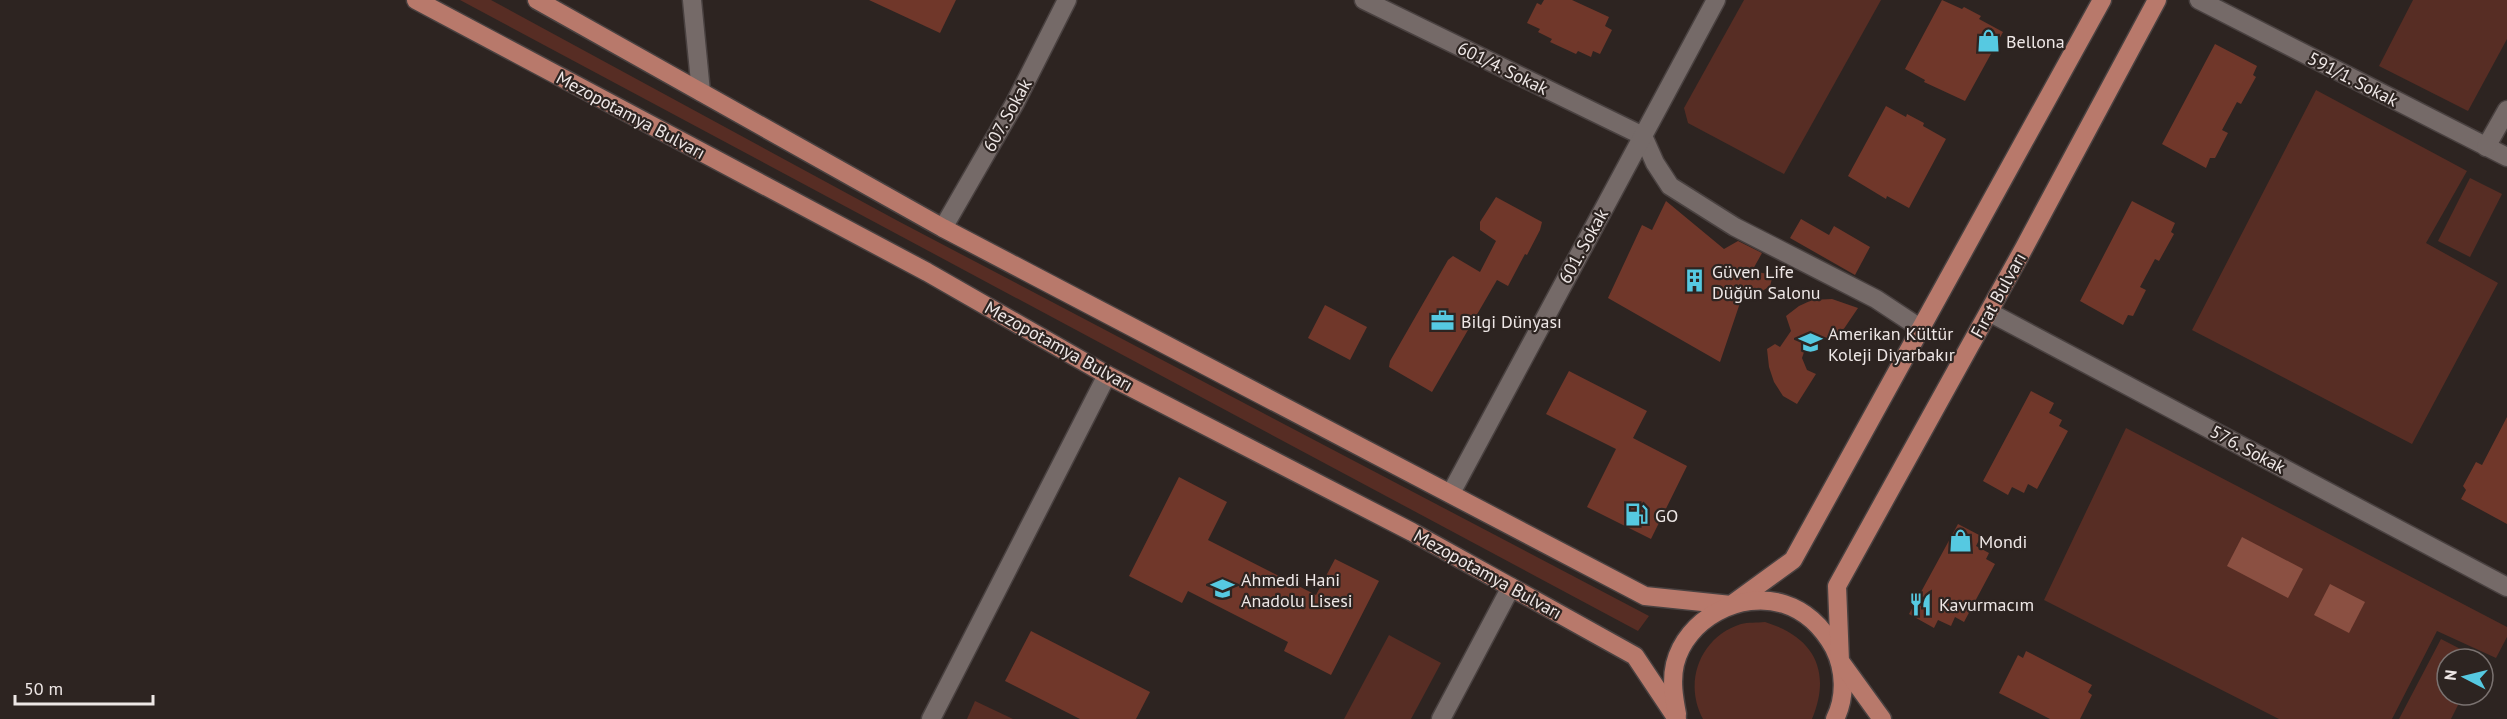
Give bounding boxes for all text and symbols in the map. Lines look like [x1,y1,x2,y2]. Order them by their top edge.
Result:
shop icon: Bellona [1975,28,2001,54]
place label: Bellona [2006,30,2065,53]
street label: 601/4. Sokak [1454,36,1553,100]
street label: 591/1. Sokak [2304,46,2402,112]
street label: Mezopotamya Bulvarı [552,66,710,164]
street label: 607. Sokak [978,74,1037,156]
street label: 601. Sokak [1553,204,1613,287]
street label: Fırat Bulvarı [1965,248,2031,342]
place label: Güven Life Düğün Salonu [1712,260,1820,304]
building icon: Güven Life Düğün Salonu [1681,268,1707,294]
street label: Mezopotamya Bulvarı [981,296,1137,396]
office icon: Bilgi Dünyası [1430,308,1456,334]
place label: Bilgi Dünyası [1461,310,1562,333]
place label: Amerikan Kültür Koleji Diyarbakır [1828,322,1955,366]
school or university icon: Amerikan Kültür Koleji Diyarbakır [1797,330,1823,356]
street label: 576. Sokak [2206,420,2290,479]
fuel station icon: GO [1624,502,1650,528]
place label: GO [1655,504,1678,527]
street label: Mezopotamya Bulvarı [1410,524,1566,624]
shop icon: Mondi [1948,528,1974,554]
place label: Mondi [1979,530,2027,553]
place label: Ahmedi Hani Anadolu Lisesi [1241,568,1353,612]
school or university icon: Ahmedi Hani Anadolu Lisesi [1210,576,1236,602]
restaurant icon: Kavurmacım [1908,591,1934,617]
place label: Kavurmacım [1939,593,2034,616]
north arrow [2435,647,2495,707]
scale bar [15,668,153,706]
text: N [2440,669,2461,682]
text: 50 m [24,677,63,700]

